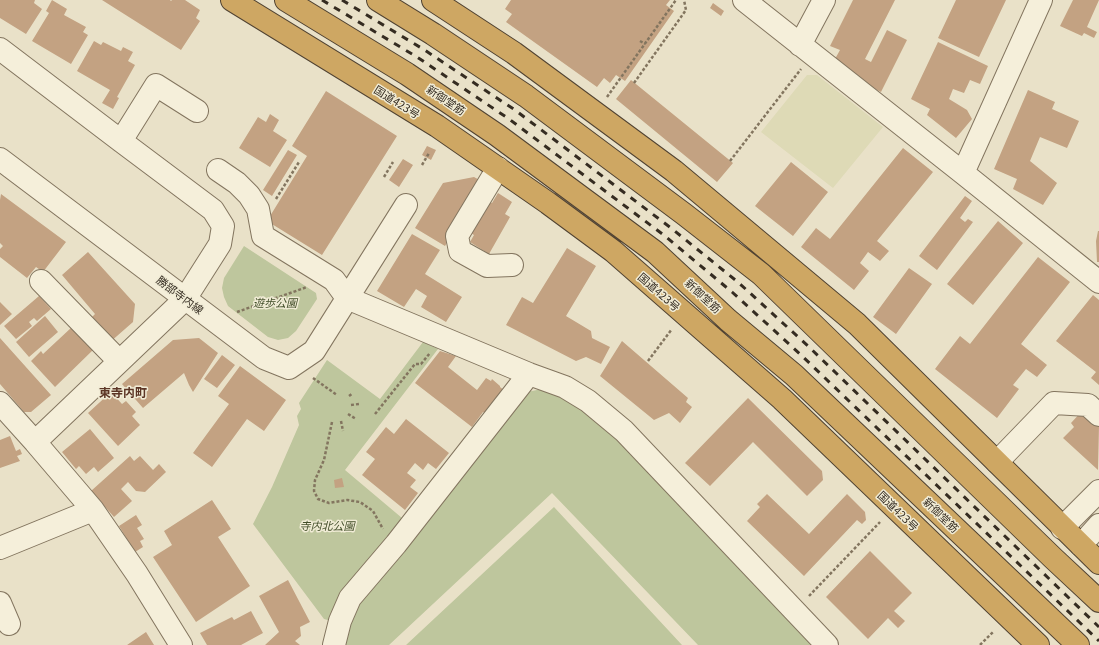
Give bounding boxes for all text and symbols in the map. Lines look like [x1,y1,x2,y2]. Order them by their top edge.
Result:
street label: 新御堂筋 [424,82,468,118]
street label: 国道423号 [372,83,422,121]
street label: 国道423号 [635,270,683,314]
street label: 勝部寺内線 [154,273,206,317]
street label: 新御堂筋 [682,276,724,316]
park label: 遊歩公園 [253,296,297,310]
district label: 東寺内町 [99,385,147,399]
street label: 国道423号 [875,488,921,534]
street label: 新御堂筋 [921,495,961,535]
park label: 寺内北公園 [300,519,354,533]

